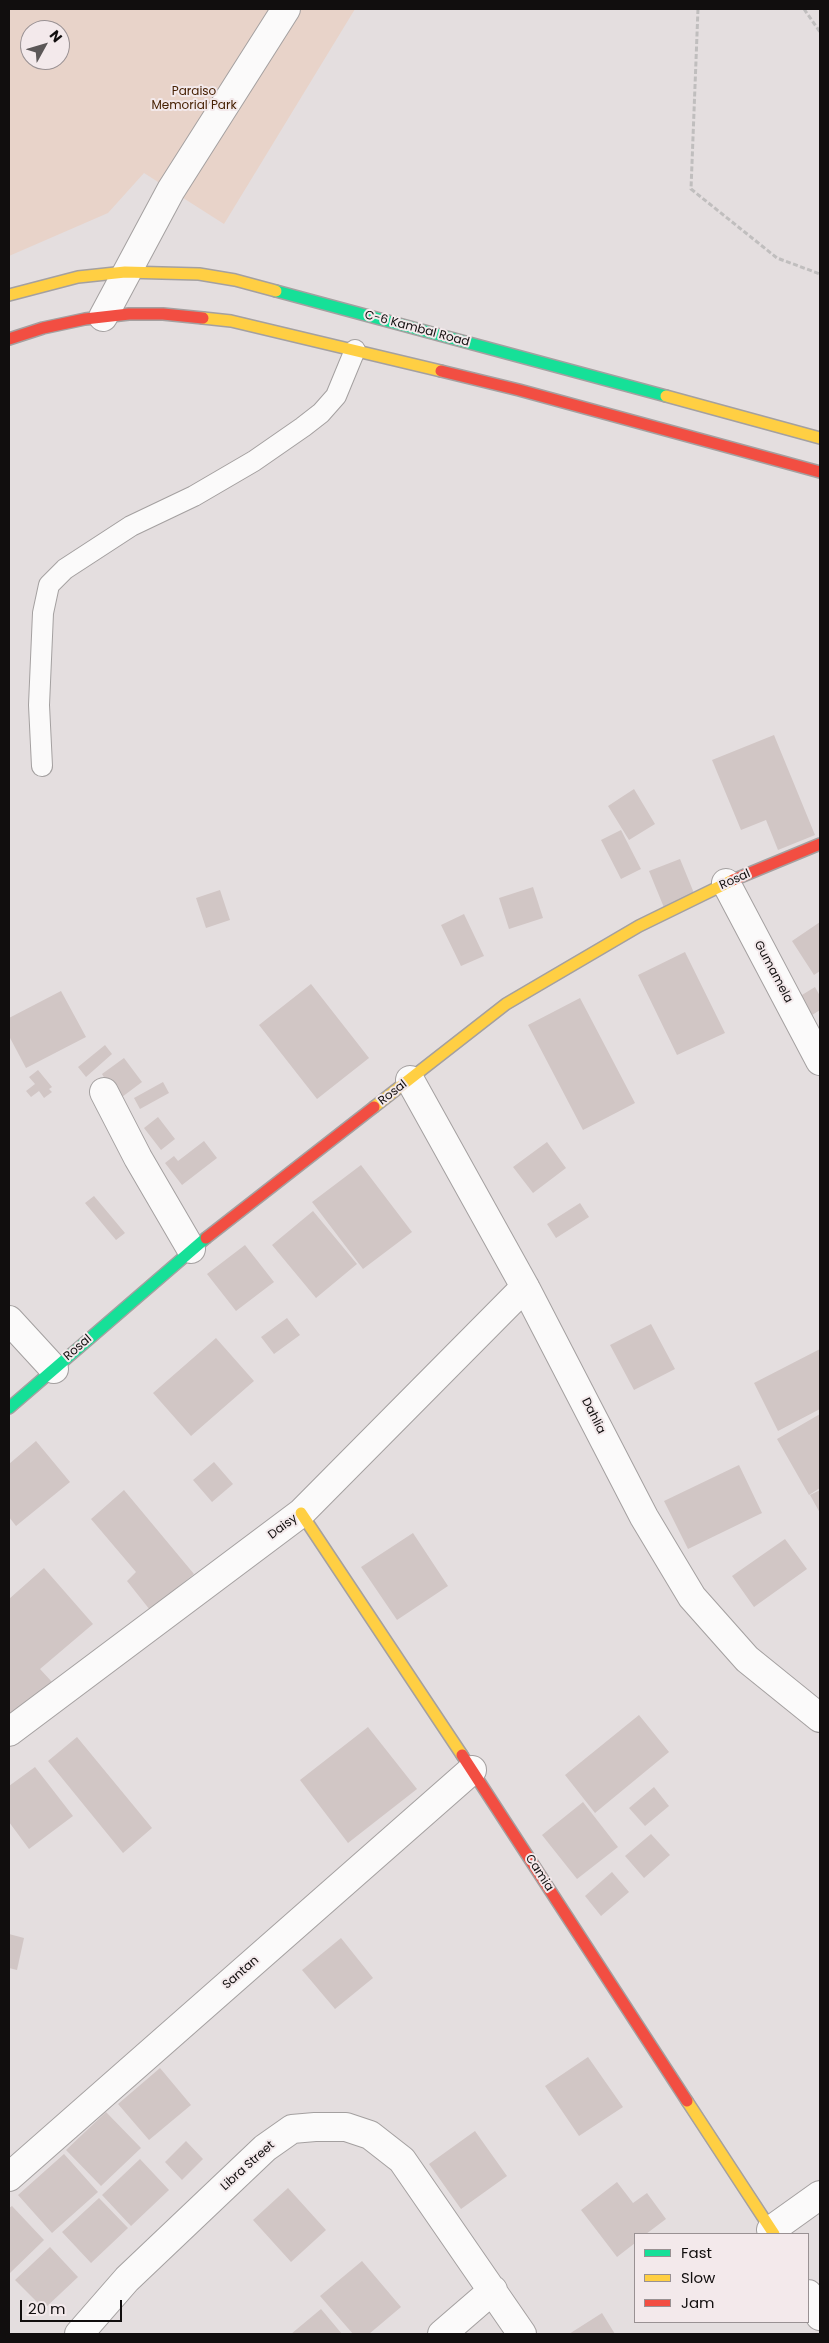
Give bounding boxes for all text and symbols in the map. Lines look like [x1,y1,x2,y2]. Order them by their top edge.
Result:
north arrow [20,20,70,70]
text: N [45,26,67,47]
park label: Paraiso Memorial Park [151,85,237,113]
street label: C-6 Kambal Road [363,308,471,350]
street label: Rosal [717,867,753,893]
street label: Gumamela [751,938,795,1006]
street label: Rosal [376,1077,410,1109]
street label: Rosal [61,1332,95,1364]
street label: Dahlia [578,1396,608,1436]
street label: Daisy [266,1511,300,1543]
street label: Camia [522,1852,556,1894]
street label: Santan [220,1953,262,1993]
street label: Libra Street [218,2138,278,2194]
legend [634,2233,809,2323]
text: Fast [681,2242,712,2263]
text: Slow [681,2267,715,2288]
scale bar [22,2290,125,2322]
text: Jam [681,2292,715,2313]
text: 20 m [28,2298,66,2319]

